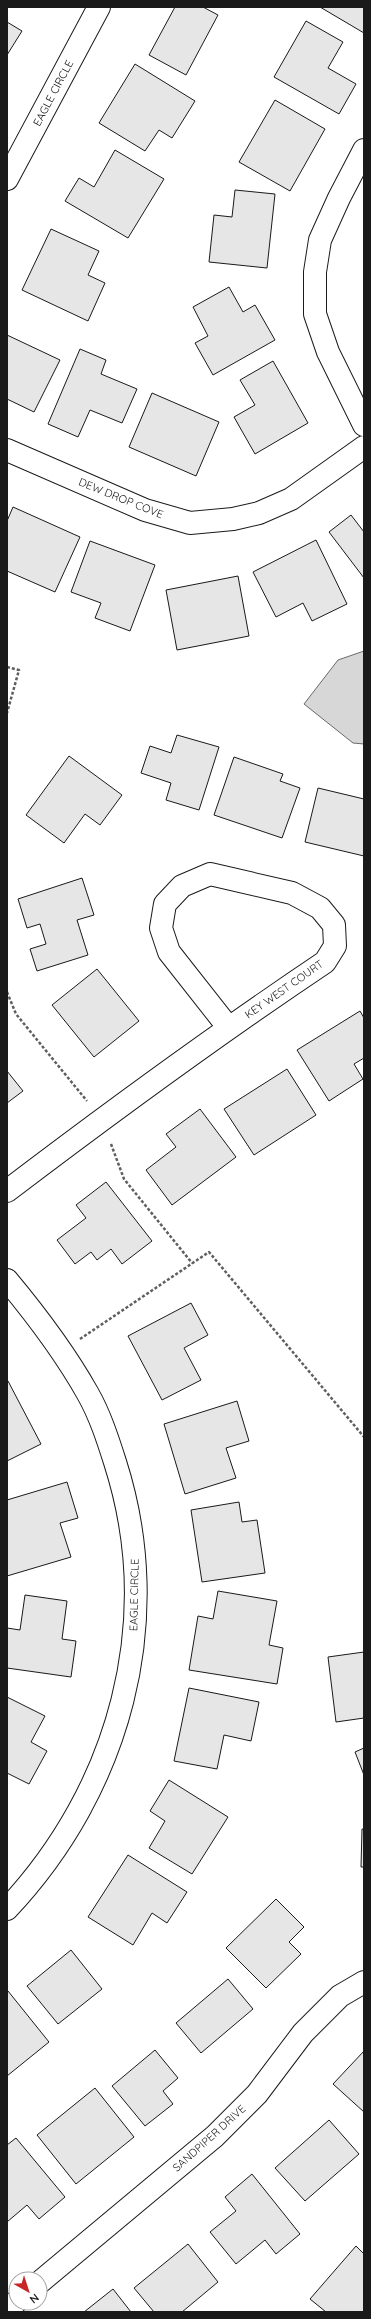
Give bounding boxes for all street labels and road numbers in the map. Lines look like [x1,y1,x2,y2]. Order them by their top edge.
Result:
street label: EAGLE CIRCLE [30,58,76,128]
street label: DEW DROP COVE [77,475,165,521]
street label: KEY WEST COURT [242,956,326,1021]
street label: EAGLE CIRCLE [126,1559,142,1631]
street label: SANDPIPER DRIVE [170,2102,248,2174]

